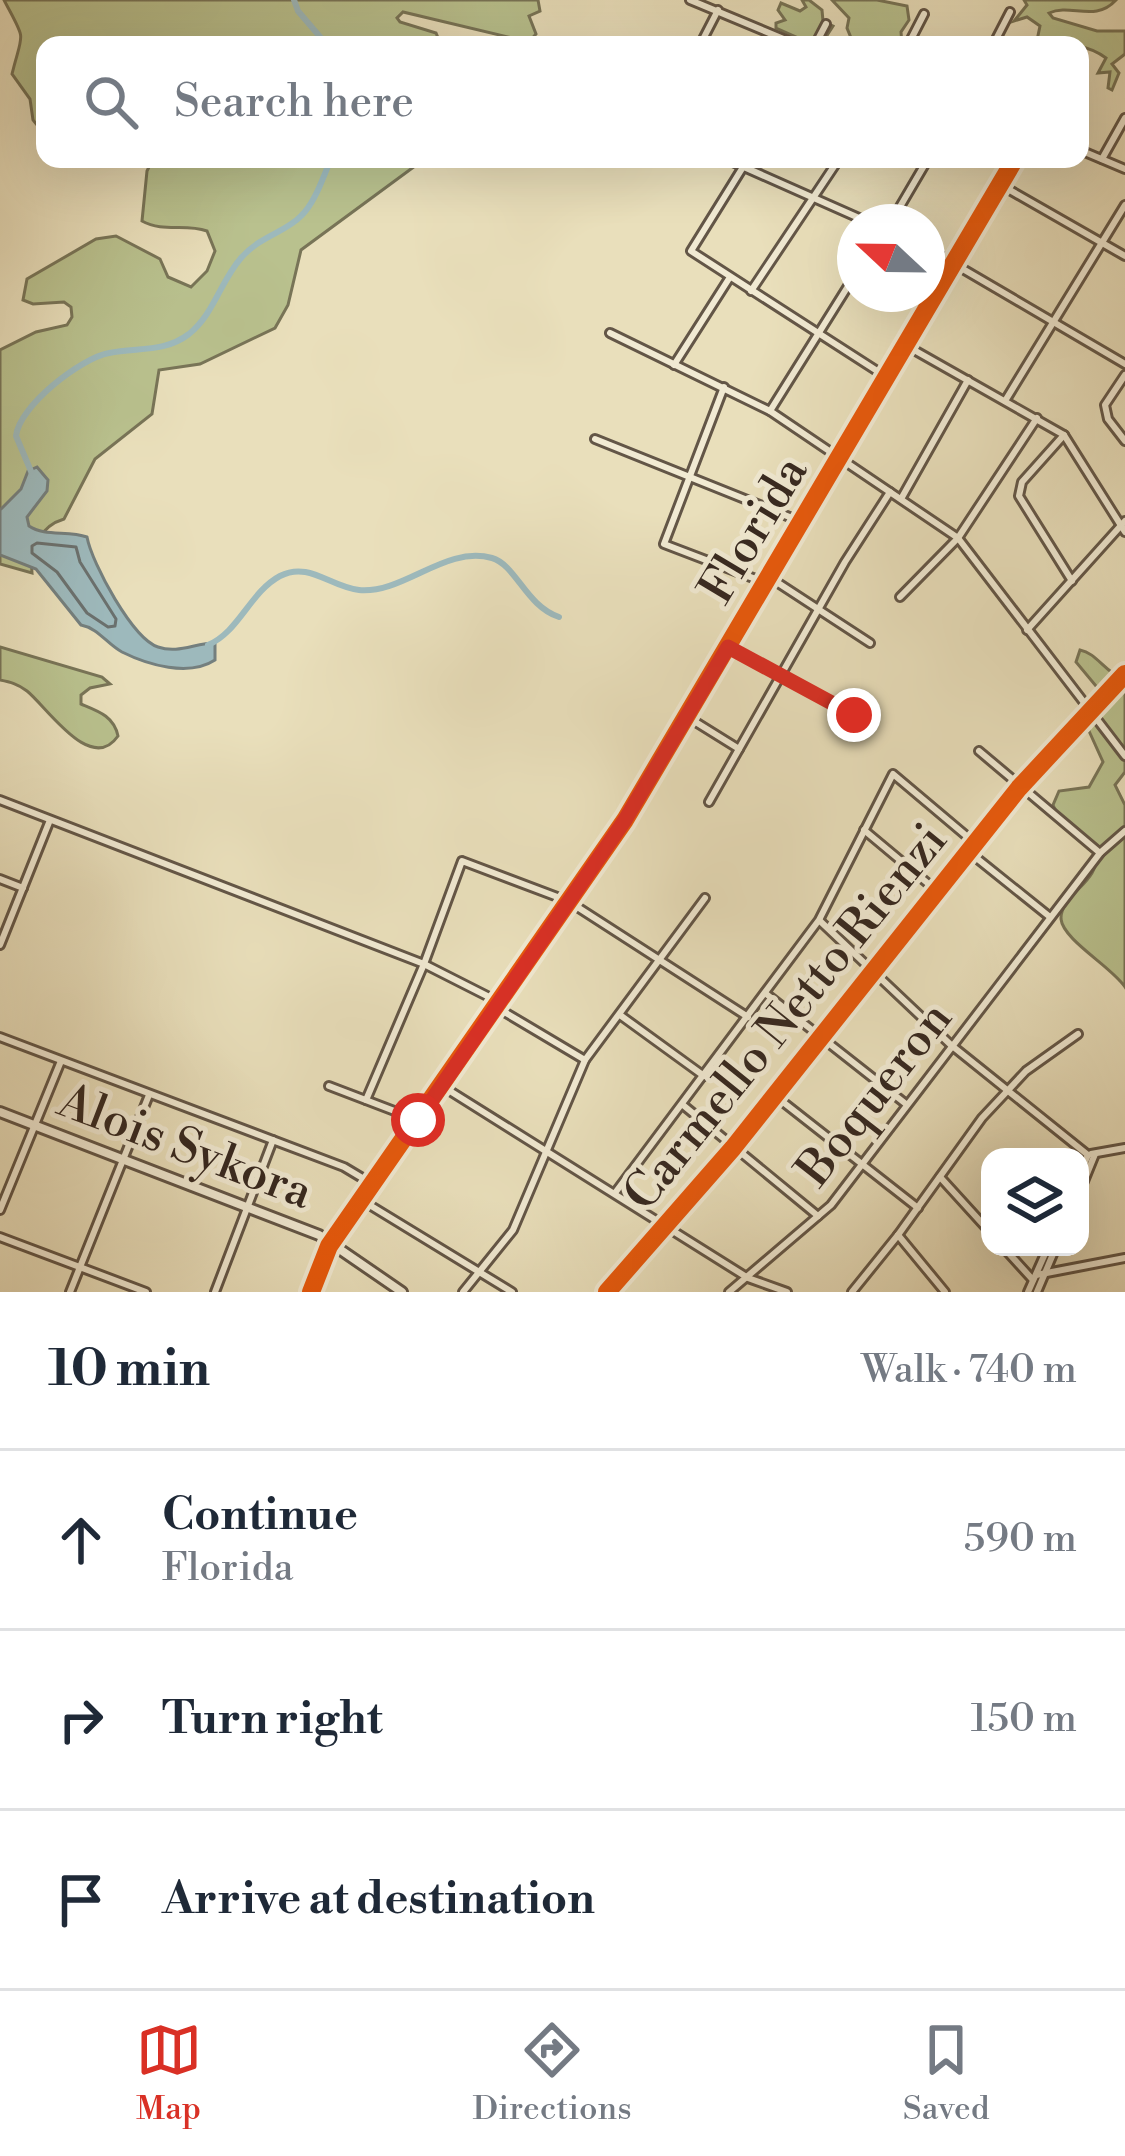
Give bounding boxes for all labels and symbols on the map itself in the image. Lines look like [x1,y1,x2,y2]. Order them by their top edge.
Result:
north arrow [837,204,945,312]
street label: Florida [687,445,822,615]
route end [827,688,881,742]
street label: Carmello Netto Rienzi [612,812,961,1224]
street label: Boqueron [784,991,966,1200]
street label: Alois Sykora [48,1072,321,1224]
route start [391,1093,445,1147]

